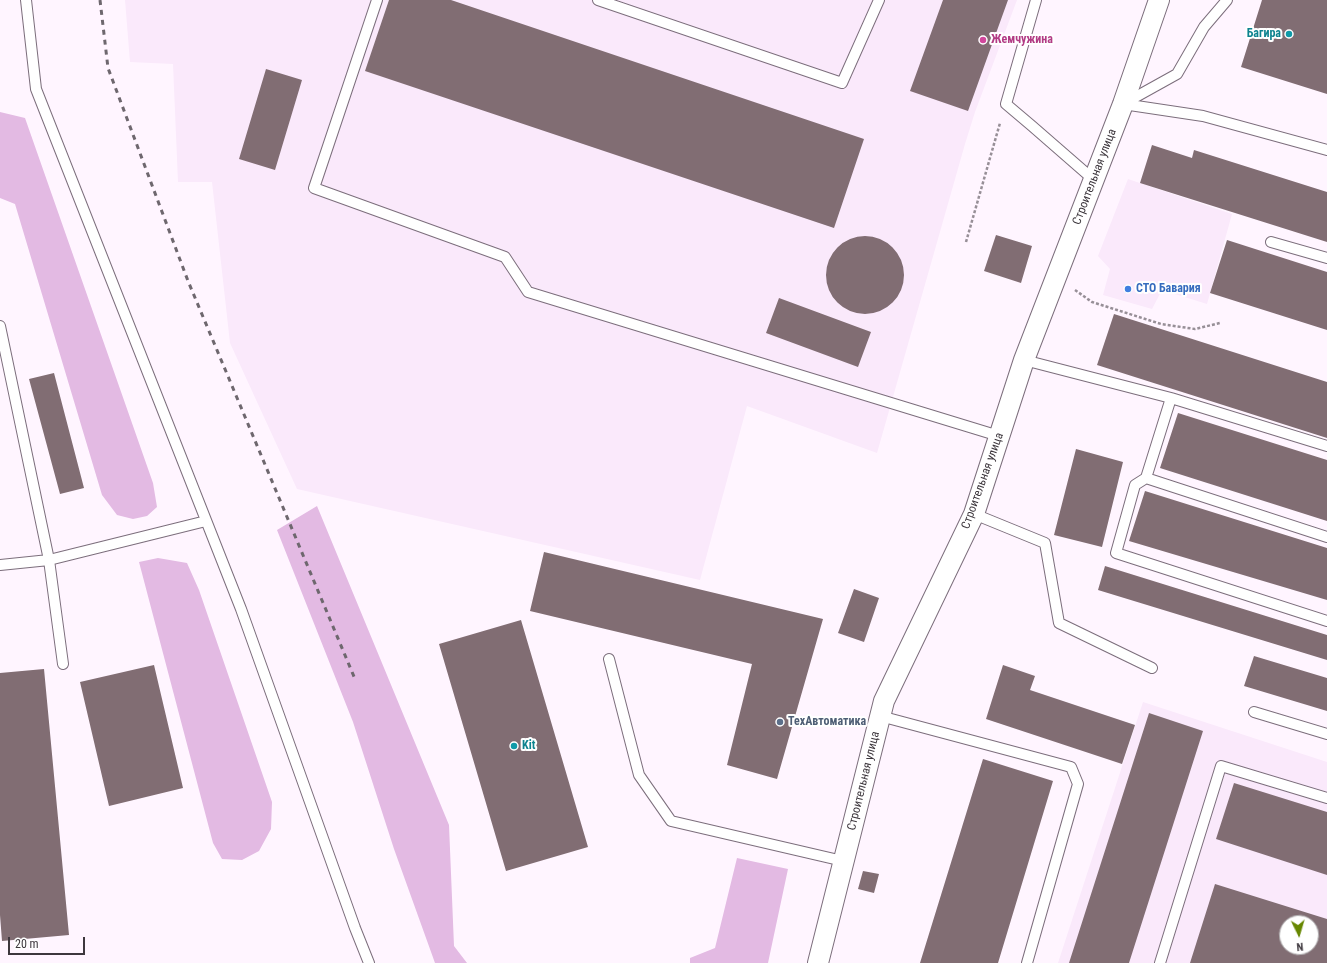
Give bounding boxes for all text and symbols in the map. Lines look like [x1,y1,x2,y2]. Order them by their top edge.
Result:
place label: Багира [1247,27,1281,41]
marker: Багира [1284,29,1294,39]
place label: Жемчужина [991,33,1053,47]
marker: Жемчужина [978,35,988,45]
street label: Строительная улица [1070,127,1120,227]
place label: СТО Бавария [1136,282,1201,296]
marker: СТО Бавария [1123,284,1133,294]
street label: Строительная улица [959,431,1007,531]
place label: ТехАвтоматика [788,715,866,729]
marker: ТехАвтоматика [775,717,785,727]
street label: Строительная улица [845,730,883,832]
place label: Kit [522,739,535,753]
marker: Kit [509,741,519,751]
north arrow [1279,915,1319,955]
scale bar [10,929,87,955]
text: 20 m [15,937,39,951]
text: N [1296,940,1304,953]

